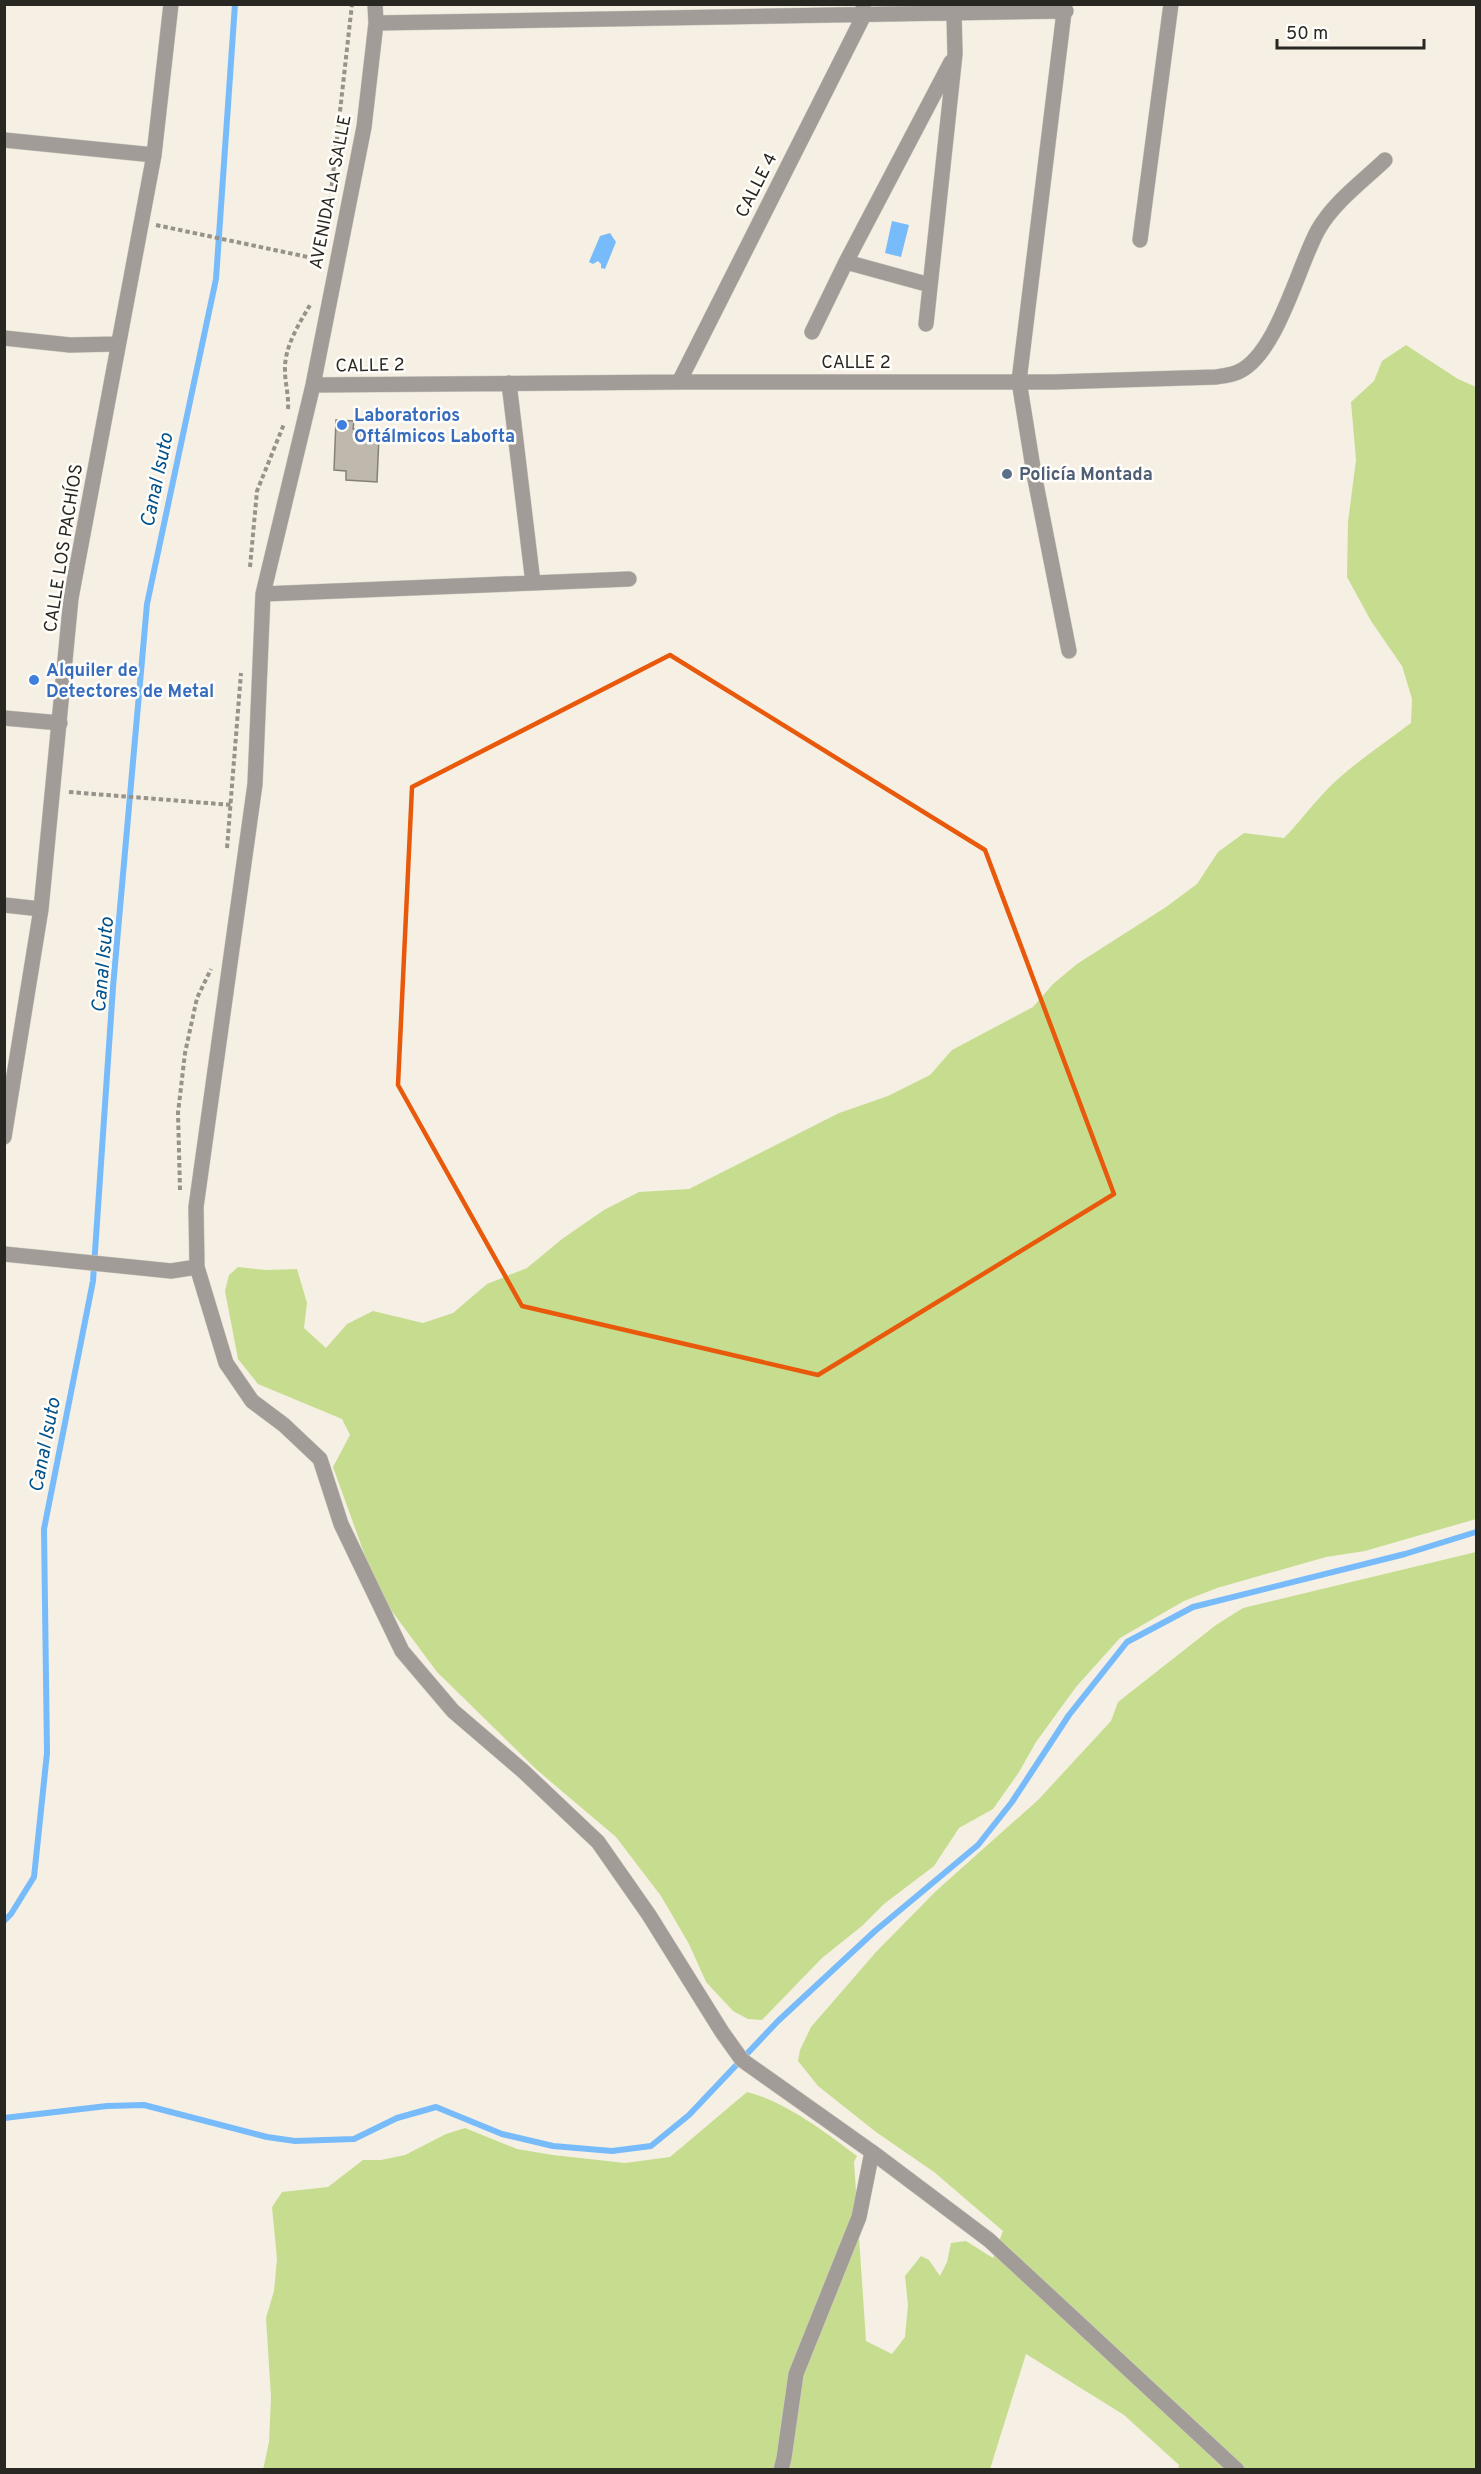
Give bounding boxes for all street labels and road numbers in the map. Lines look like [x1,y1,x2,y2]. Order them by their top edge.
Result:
street label: AVENIDA LA SALLE [305,113,358,271]
street label: CALLE 4 [731,150,783,222]
street label: CALLE 2 [821,352,891,375]
street label: CALLE 2 [335,354,405,379]
street label: CALLE LOS PACHÍOS [38,462,89,634]

